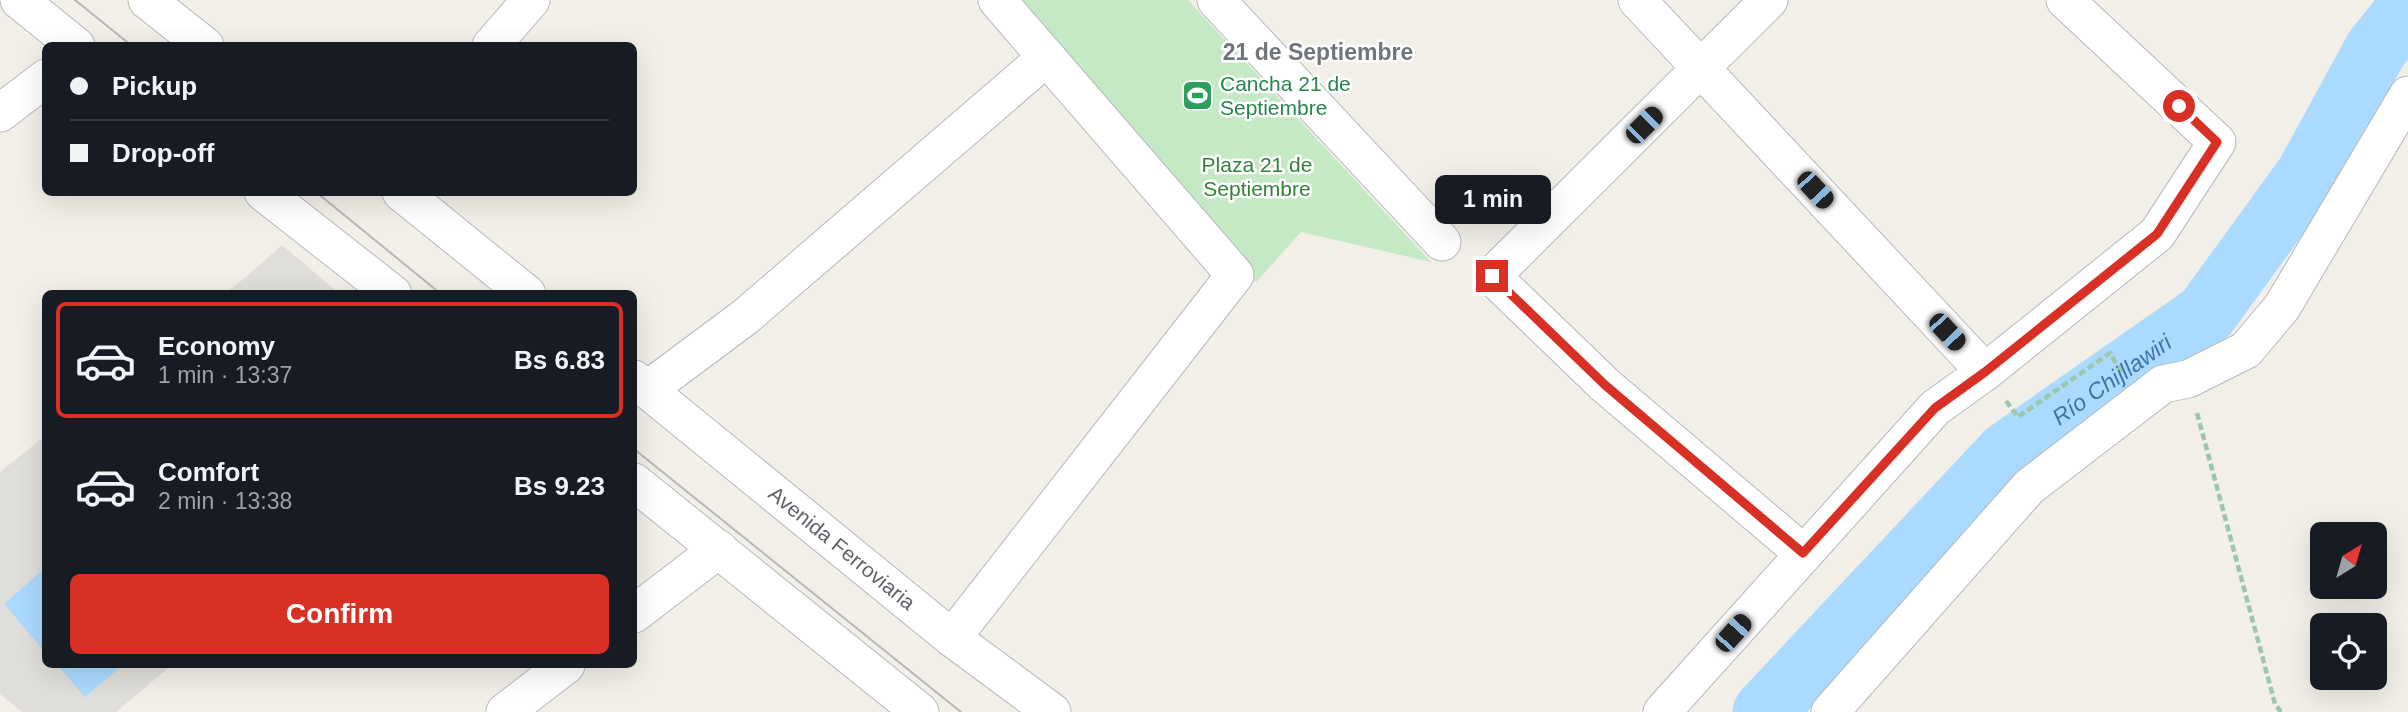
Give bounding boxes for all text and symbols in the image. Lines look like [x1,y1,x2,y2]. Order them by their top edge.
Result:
district label: 21 de Septiembre [1223,39,1413,65]
text: Pickup [112,71,197,101]
place label: Cancha 21 de Septiembre [1220,72,1351,119]
sports icon: Cancha 21 de Septiembre [1180,79,1214,113]
route start [2163,90,2195,122]
car [1622,103,1667,147]
text: Drop-off [112,138,215,168]
park label: Plaza 21 de Septiembre [1202,153,1312,200]
car [1793,167,1838,213]
callout: 1 min [1434,174,1550,224]
text: 1 min [1463,186,1523,212]
route end [1476,260,1508,292]
car [1925,309,1970,355]
icon: car [74,329,137,392]
water label: Río Chijllawiri [2047,329,2177,430]
text: Economy [158,331,275,361]
text: Bs 6.83 [514,345,605,375]
text: 1 min · 13:37 [158,362,292,388]
icon: car [74,455,137,518]
text: Comfort [158,457,259,487]
text: Bs 9.23 [514,471,605,501]
street label: Avenida Ferroviaria [764,482,920,614]
text: 2 min · 13:38 [158,488,292,514]
north arrow [2310,522,2387,598]
map controls [2310,522,2387,690]
button: Confirm [70,574,609,654]
car [1712,610,1755,656]
button: locate [2310,613,2387,690]

